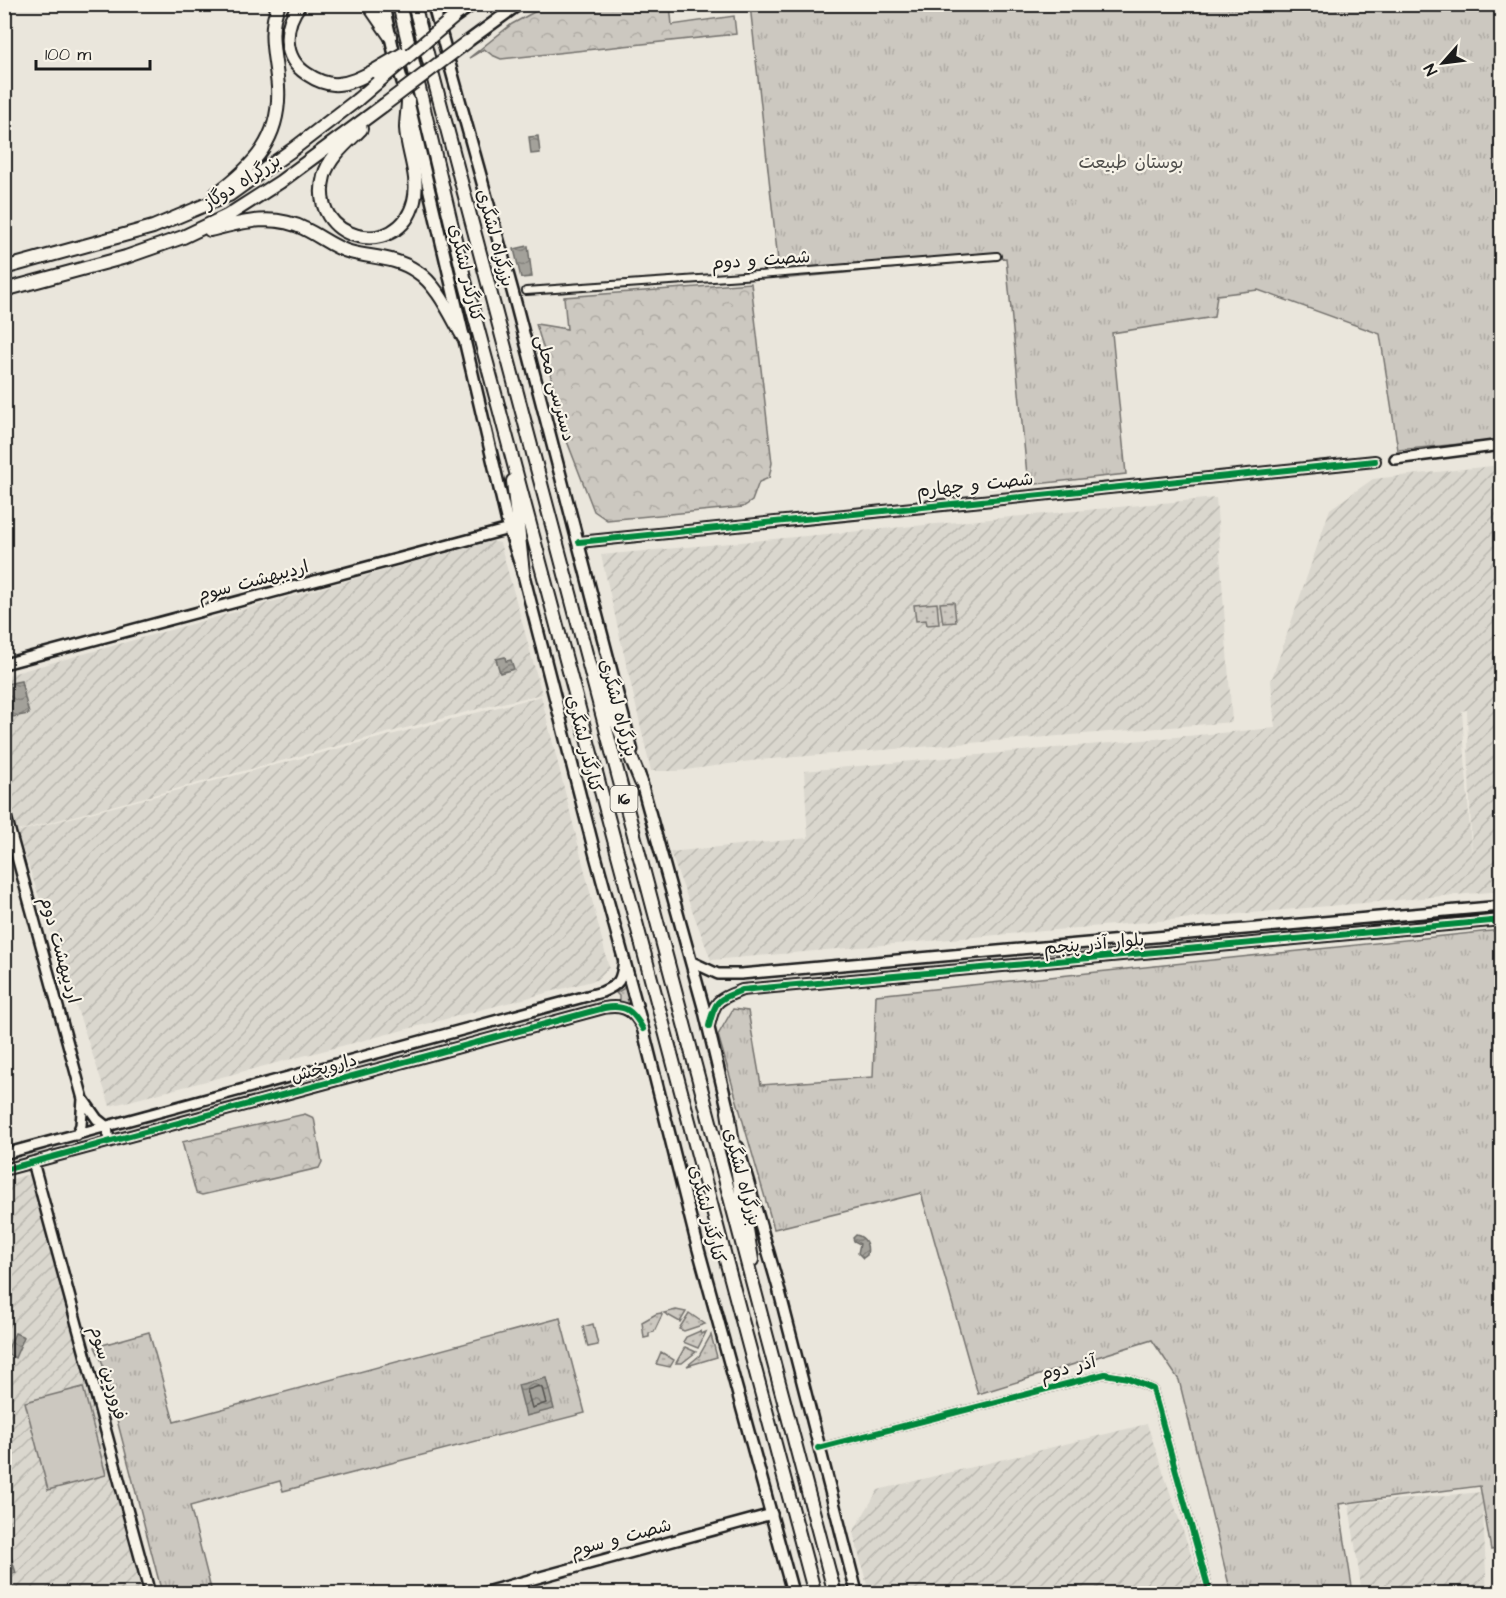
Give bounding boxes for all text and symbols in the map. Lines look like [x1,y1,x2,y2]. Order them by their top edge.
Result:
scale bar [36,33,150,71]
north arrow [1413,33,1473,93]
text: 100 m [45,42,91,67]
text: N [1419,60,1443,79]
street label: بزرگراه دوگاز [197,148,286,217]
park label: بوستان طبیعت [1078,150,1184,175]
street label: بزرگراه لشگری [470,186,520,290]
street label: کنارگذر لشگری [443,221,490,325]
street label: شصت و دوم [711,244,811,277]
street label: دسترسی محلی [529,332,581,444]
street label: شصت و چهارم [915,466,1035,505]
street label: اردیبهشت سوم [195,554,312,609]
street label: بزرگراه لشگری [593,656,643,760]
street label: کنارگذر لشگری [560,692,608,796]
road number: 16 [610,786,638,812]
street label: اردیبهشت دوم [33,894,86,1006]
street label: بلوار آذر پنجم [1043,927,1145,962]
street label: داروپخش [288,1047,360,1089]
street label: بزرگراه لشگری [717,1125,767,1229]
street label: کنارگذر لشگری [683,1162,731,1266]
street label: فروردین سوم [82,1323,133,1423]
street label: آذر دوم [1038,1349,1100,1388]
street label: شصت و سوم [568,1512,675,1564]

